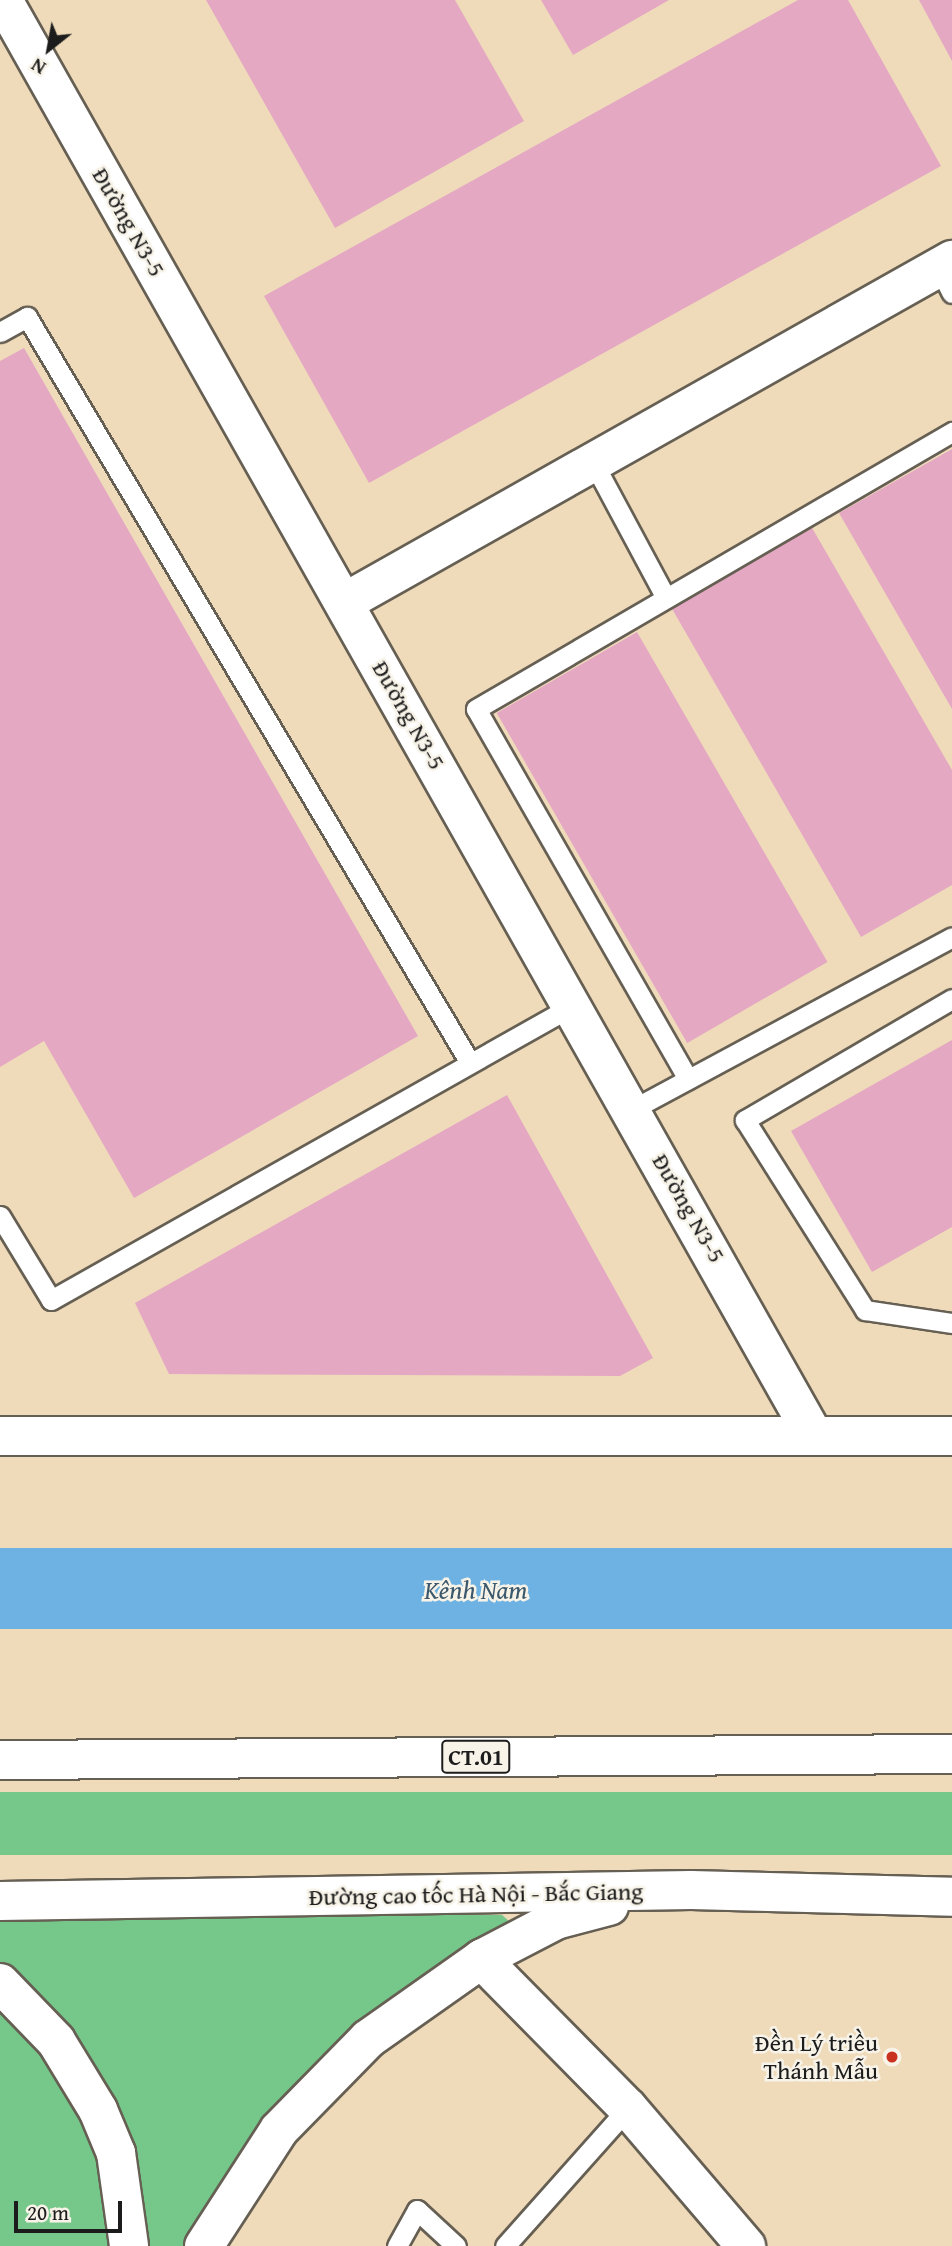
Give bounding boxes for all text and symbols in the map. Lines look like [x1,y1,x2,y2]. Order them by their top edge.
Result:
north arrow [14,14,84,84]
text: N [26,52,51,82]
street label: Đường N3-5 [86,162,172,282]
street label: Đường N3-5 [366,655,452,775]
street label: Đường N3-5 [646,1148,732,1268]
water label: Kênh Nam [424,1574,528,1606]
road number: CT.01 [441,1738,511,1776]
street label: Đường cao tốc Hà Nội - Bắc Giang [309,1877,643,1911]
place label: Đền Lý triều Thánh Mẫu [755,2029,878,2085]
marker: Đền Lý triều Thánh Mẫu [884,2049,900,2065]
scale bar [18,2186,126,2230]
text: 20 m [27,2197,69,2228]

